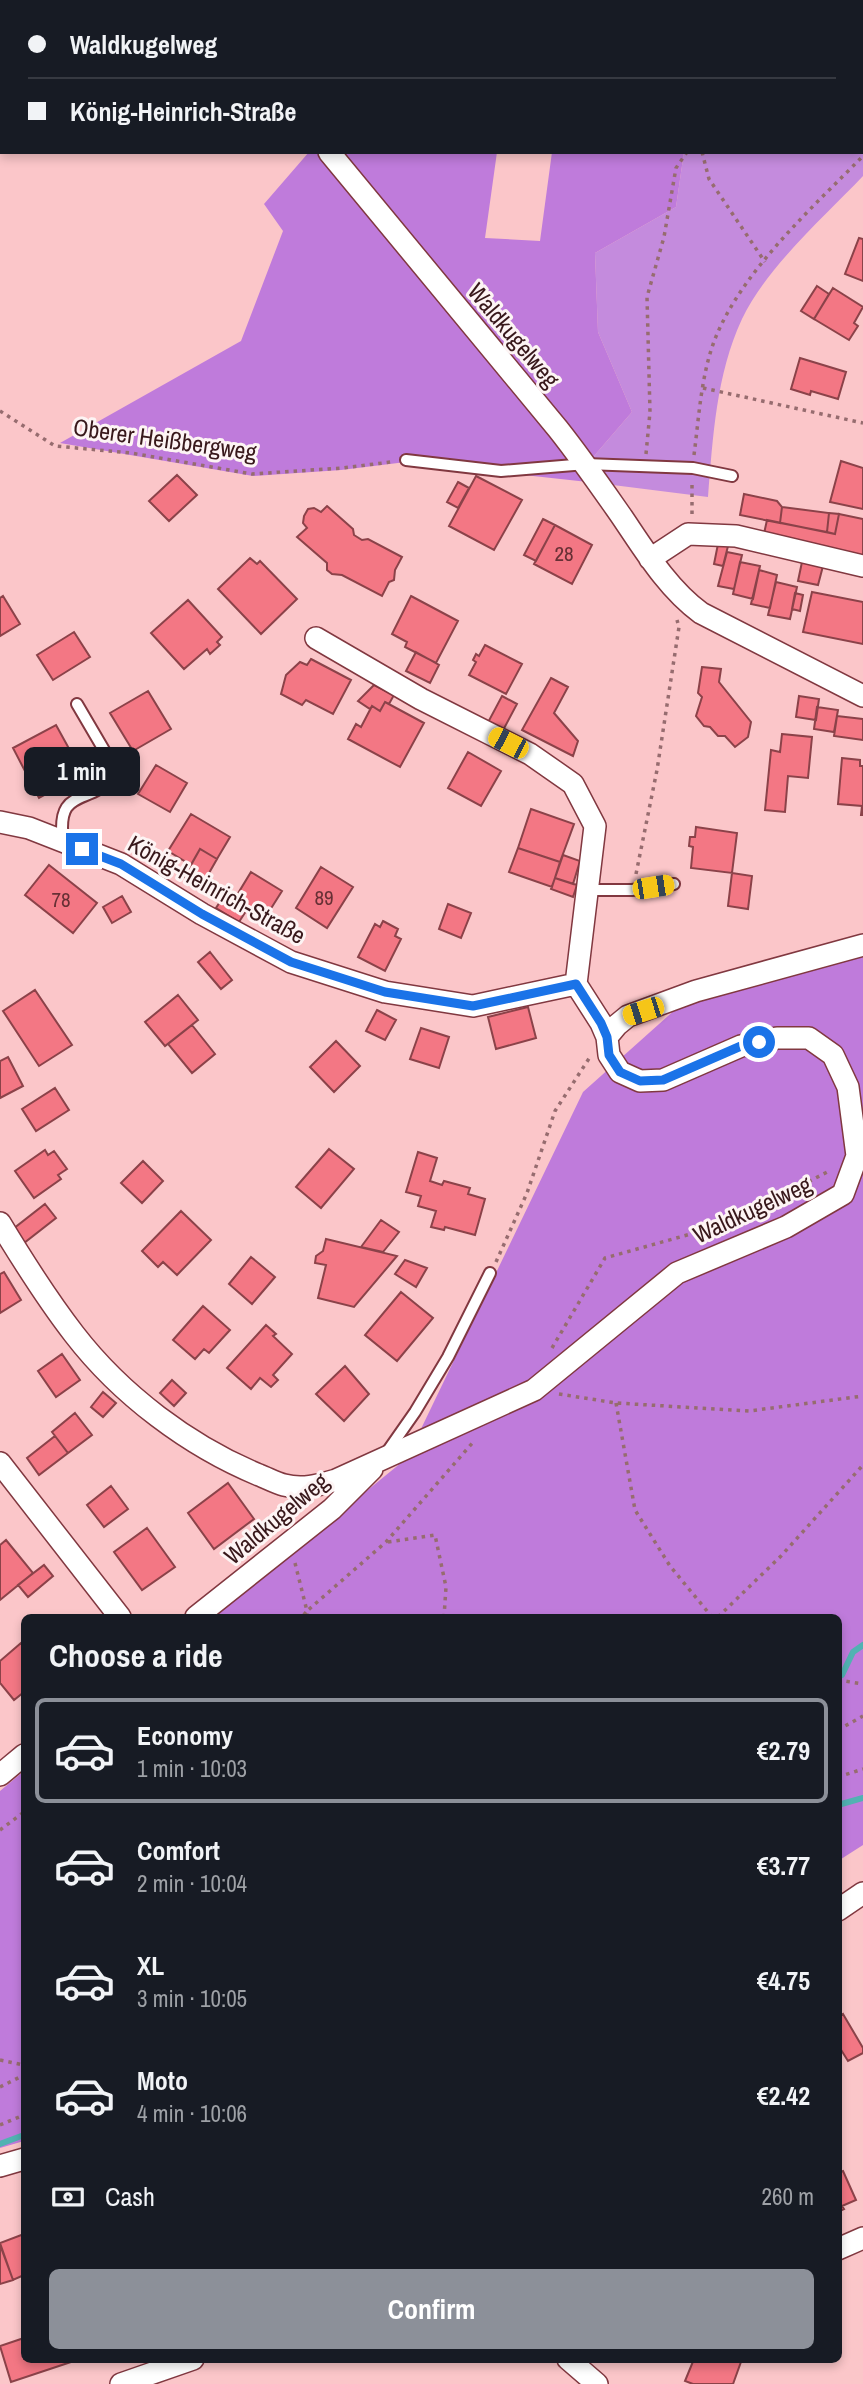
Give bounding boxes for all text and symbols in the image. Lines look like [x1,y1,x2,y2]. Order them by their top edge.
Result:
text: Waldkugelweg [70,27,217,62]
text: König-Heinrich-Straße [70,94,296,129]
street label: Waldkugelweg [461,276,567,394]
street label: Oberer Heißbergweg [71,410,259,468]
house number: 28 [554,539,574,568]
car [485,724,532,762]
callout: 1 min [24,748,140,796]
text: 1 min [57,756,107,787]
street label: König-Heinrich-Straße [123,827,311,951]
route end [66,833,98,865]
car [631,873,676,901]
house number: 89 [314,883,334,912]
house number: 78 [51,885,71,914]
car [620,995,667,1027]
route start [743,1026,775,1058]
street label: Waldkugelweg [688,1168,816,1250]
street label: Waldkugelweg [217,1465,335,1571]
text: Choose a ride [49,1634,223,1677]
text: Economy [137,1718,233,1753]
icon: car [53,1719,116,1782]
text: €2.79 [757,1733,810,1768]
text: 1 min · 10:03 [137,1753,247,1784]
text: Comfort [137,1833,220,1868]
icon: car [53,1834,116,1897]
text: €3.77 [757,1848,810,1883]
text: 2 min · 10:04 [137,1868,247,1899]
text: XL [137,1948,164,1983]
icon: car [53,1949,116,2012]
text: €4.75 [757,1963,810,1998]
text: 3 min · 10:05 [137,1983,247,2014]
text: Moto [137,2063,188,2098]
icon: car [53,2064,116,2127]
text: €2.42 [757,2078,810,2113]
text: 4 min · 10:06 [137,2098,247,2129]
icon: cash [49,2178,87,2216]
text: Cash [105,2179,155,2214]
text: 260 m [762,2181,814,2212]
button: Confirm [49,2269,814,2349]

